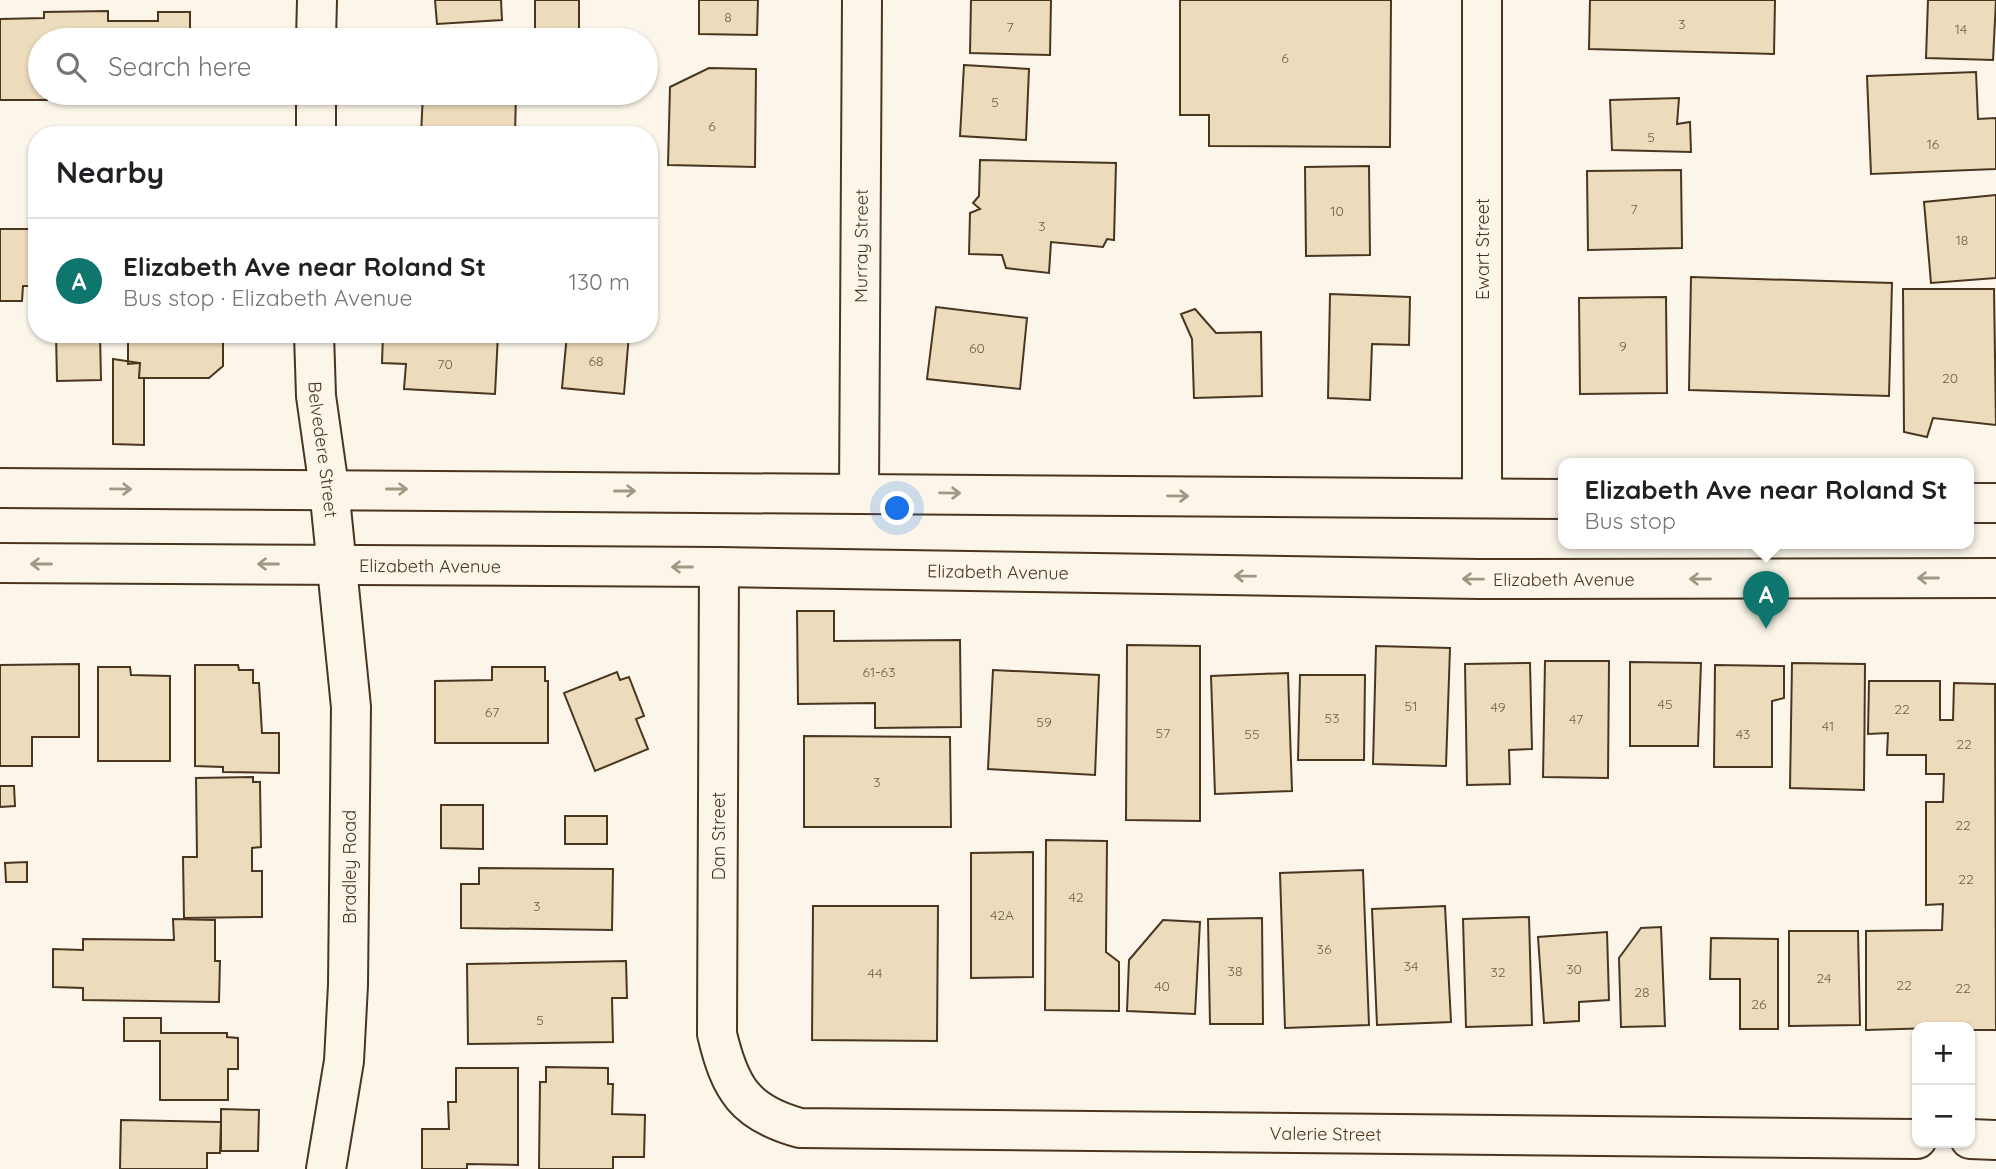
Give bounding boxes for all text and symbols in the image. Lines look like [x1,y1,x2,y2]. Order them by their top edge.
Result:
house number: 8 [724,8,732,26]
house number: 3 [1678,15,1686,33]
house number: 7 [1006,18,1014,36]
house number: 14 [1955,20,1967,38]
search box [28,28,658,105]
icon: search [52,48,90,86]
house number: 6 [1281,49,1289,67]
text: Search here [108,50,252,83]
house number: 5 [991,93,999,111]
house number: 6 [708,117,716,135]
house number: 5 [1647,128,1655,146]
house number: 16 [1927,135,1940,153]
text: Nearby [56,153,164,191]
street label: Murray Street [849,189,872,303]
street label: Ewart Street [1471,198,1494,300]
house number: 7 [1630,200,1638,218]
house number: 10 [1330,202,1344,220]
house number: 3 [1038,217,1046,235]
house number: 18 [1956,231,1968,249]
text: Elizabeth Ave near Roland St [123,250,486,283]
text: A [72,267,86,296]
text: 130 m [568,267,630,296]
text: Bus stop · Elizabeth Avenue [123,283,412,312]
house number: 9 [1619,337,1627,355]
house number: 60 [969,339,985,357]
house number: 68 [588,352,604,370]
house number: 70 [437,355,453,373]
house number: 20 [1942,369,1958,387]
street label: Belvedere Street [304,381,343,519]
popup [1558,458,1974,549]
text: Elizabeth Ave near Roland St [1584,473,1948,506]
one-way arrow [110,482,133,496]
one-way arrow [386,482,409,496]
one-way arrow [613,484,636,498]
one-way arrow [938,487,961,500]
one-way arrow [1166,489,1189,502]
your location [880,491,914,525]
text: Bus stop [1584,506,1676,535]
street label: Elizabeth Avenue [359,553,501,577]
one-way arrow [29,557,52,570]
one-way arrow [257,557,280,571]
street label: Elizabeth Avenue [927,559,1069,584]
one-way arrow [670,560,693,574]
street label: Elizabeth Avenue [1493,567,1635,590]
one-way arrow [1234,569,1257,582]
pin: A [1743,571,1789,629]
one-way arrow [1917,571,1940,585]
one-way arrow [1462,572,1485,586]
one-way arrow [1689,572,1712,586]
house number: 61-63 [863,663,895,681]
house number: 45 [1657,695,1673,713]
house number: 51 [1405,697,1417,715]
house number: 49 [1491,698,1506,716]
house number: 22 [1894,700,1910,718]
house number: 67 [485,703,499,721]
house number: 53 [1325,709,1339,727]
house number: 47 [1569,710,1583,728]
house number: 59 [1036,713,1052,731]
house number: 41 [1822,717,1834,735]
house number: 57 [1156,724,1170,742]
house number: 55 [1244,725,1260,743]
house number: 43 [1736,725,1750,743]
house number: 22 [1956,735,1972,753]
house number: 3 [873,773,881,791]
street label: Dan Street [707,792,730,880]
street label: Bradley Road [338,810,361,924]
house number: 22 [1955,816,1971,834]
house number: 22 [1958,870,1974,888]
house number: 42 [1068,888,1084,906]
house number: 3 [533,897,541,915]
house number: 42A [990,906,1014,924]
house number: 36 [1317,940,1332,958]
house number: 34 [1404,957,1418,975]
house number: 30 [1566,960,1582,978]
house number: 38 [1228,962,1242,980]
house number: 32 [1490,963,1506,981]
house number: 44 [868,964,882,982]
house number: 24 [1817,969,1831,987]
house number: 22 [1896,976,1912,994]
house number: 40 [1154,977,1170,995]
house number: 22 [1955,979,1971,997]
house number: 28 [1634,983,1650,1001]
house number: 26 [1751,995,1767,1013]
house number: 5 [536,1011,544,1029]
map controls [1912,1022,1975,1148]
button: + [1912,1022,1975,1085]
button: − [1912,1085,1975,1148]
street label: Valerie Street [1270,1121,1382,1145]

